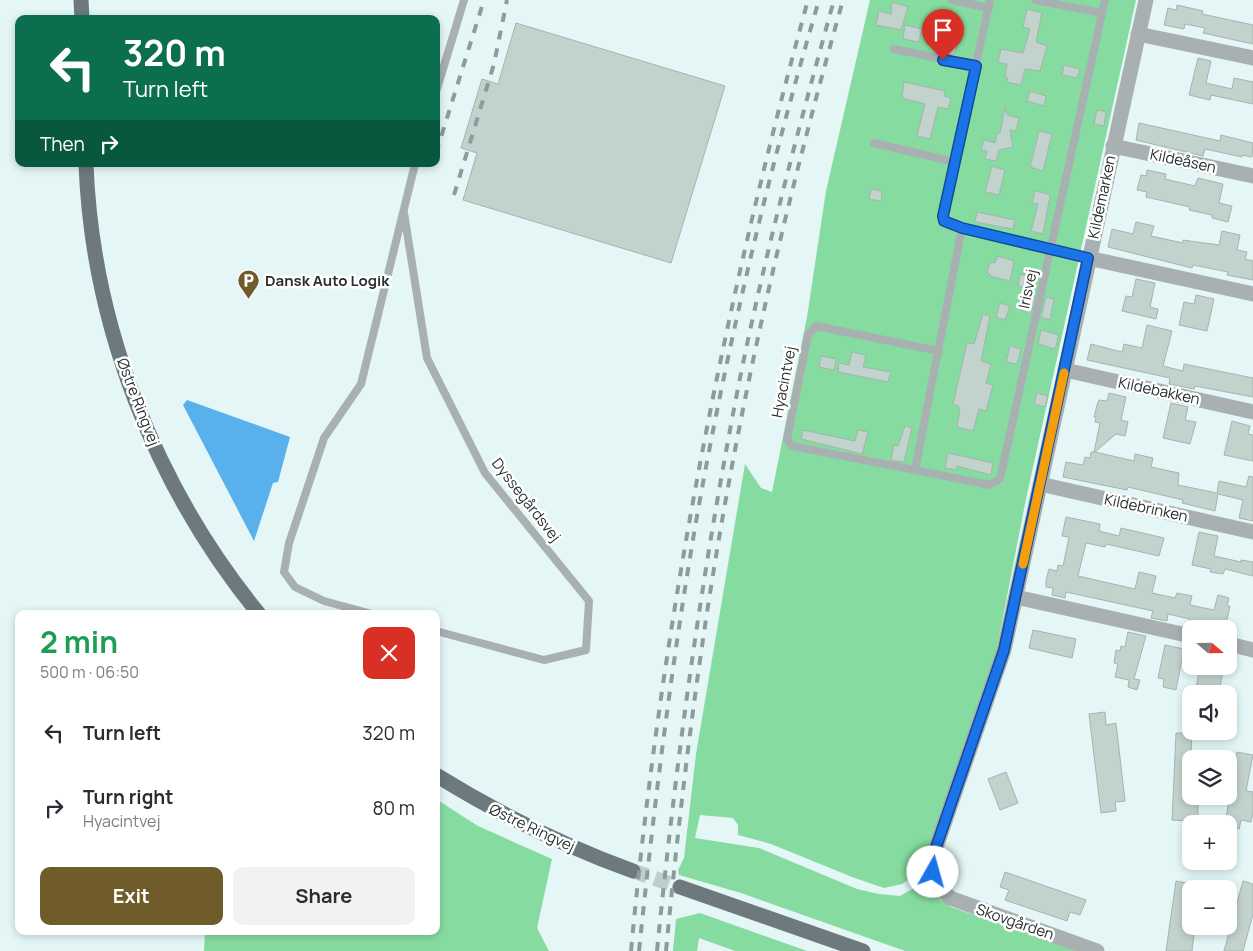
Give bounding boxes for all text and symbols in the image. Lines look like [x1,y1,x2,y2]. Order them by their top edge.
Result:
pin [922,9,964,60]
icon: arrive [929,16,957,44]
text: 320 m [123,29,226,77]
icon: left [40,35,105,100]
text: Turn left [123,74,208,104]
icon: right [95,130,123,158]
text: Then [40,131,85,157]
street label: Kildeåsen [1148,143,1218,178]
street label: Kildemarken [1082,153,1121,240]
street label: Irisvej [1013,267,1042,311]
parking icon: Dansk Auto Logik [237,269,261,300]
place label: Dansk Auto Logik [265,270,390,291]
street label: Hyacintvej [766,344,801,420]
street label: Østre Ringvej [112,355,165,449]
street label: Kildebakken [1116,372,1202,409]
street label: Dyssegårdsvej [487,453,566,546]
street label: Kildebrinken [1102,488,1190,527]
north arrow [1182,620,1238,675]
map controls [1182,620,1237,935]
text: 2 min [40,621,118,662]
button: close [363,627,415,679]
text: 500 m · 06:50 [40,661,139,683]
button: sound [1182,685,1237,740]
icon: left [40,719,68,747]
text: Turn left [83,720,161,746]
text: 320 m [362,720,415,746]
button: layers [1182,750,1237,805]
text: Turn right [83,784,173,810]
icon: right [40,794,68,822]
text: 80 m [372,795,415,821]
street label: Østre Ringvej [486,799,579,857]
text: Hyacintvej [83,810,160,832]
button: + [1182,815,1237,870]
position arrow [906,845,958,897]
button: Exit [40,867,223,925]
button: Share [233,867,415,925]
button: − [1182,880,1237,935]
street label: Skovgården [973,898,1057,945]

